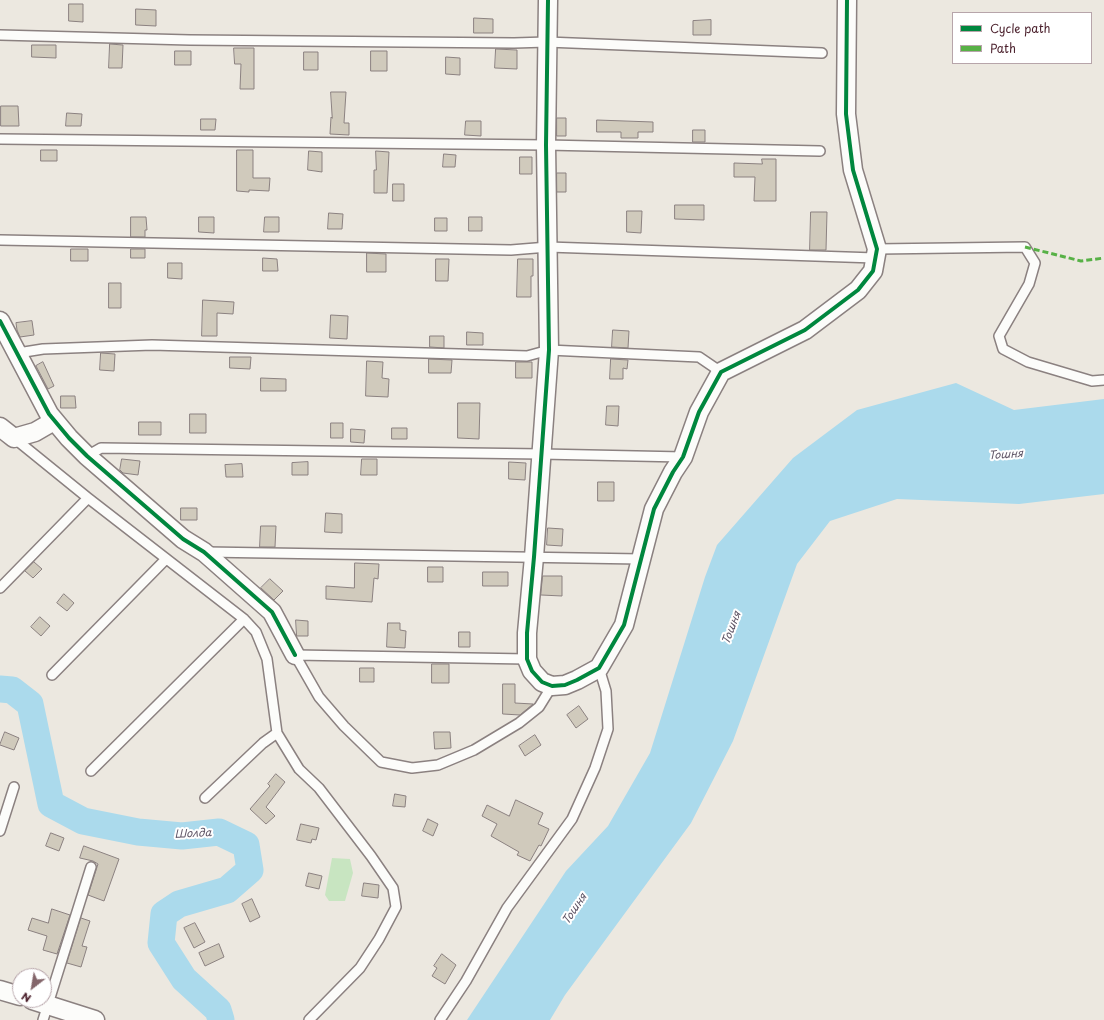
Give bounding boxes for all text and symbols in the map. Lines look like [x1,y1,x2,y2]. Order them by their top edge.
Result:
legend [952,12,1092,64]
text: Cycle path [990,19,1051,37]
text: Path [990,39,1016,57]
water label: Тошня [988,447,1024,463]
water label: Тошня [720,610,744,646]
water label: Шолда [174,826,212,842]
water label: Тошня [560,891,590,927]
north arrow [12,968,52,1008]
text: N [18,988,34,1007]

